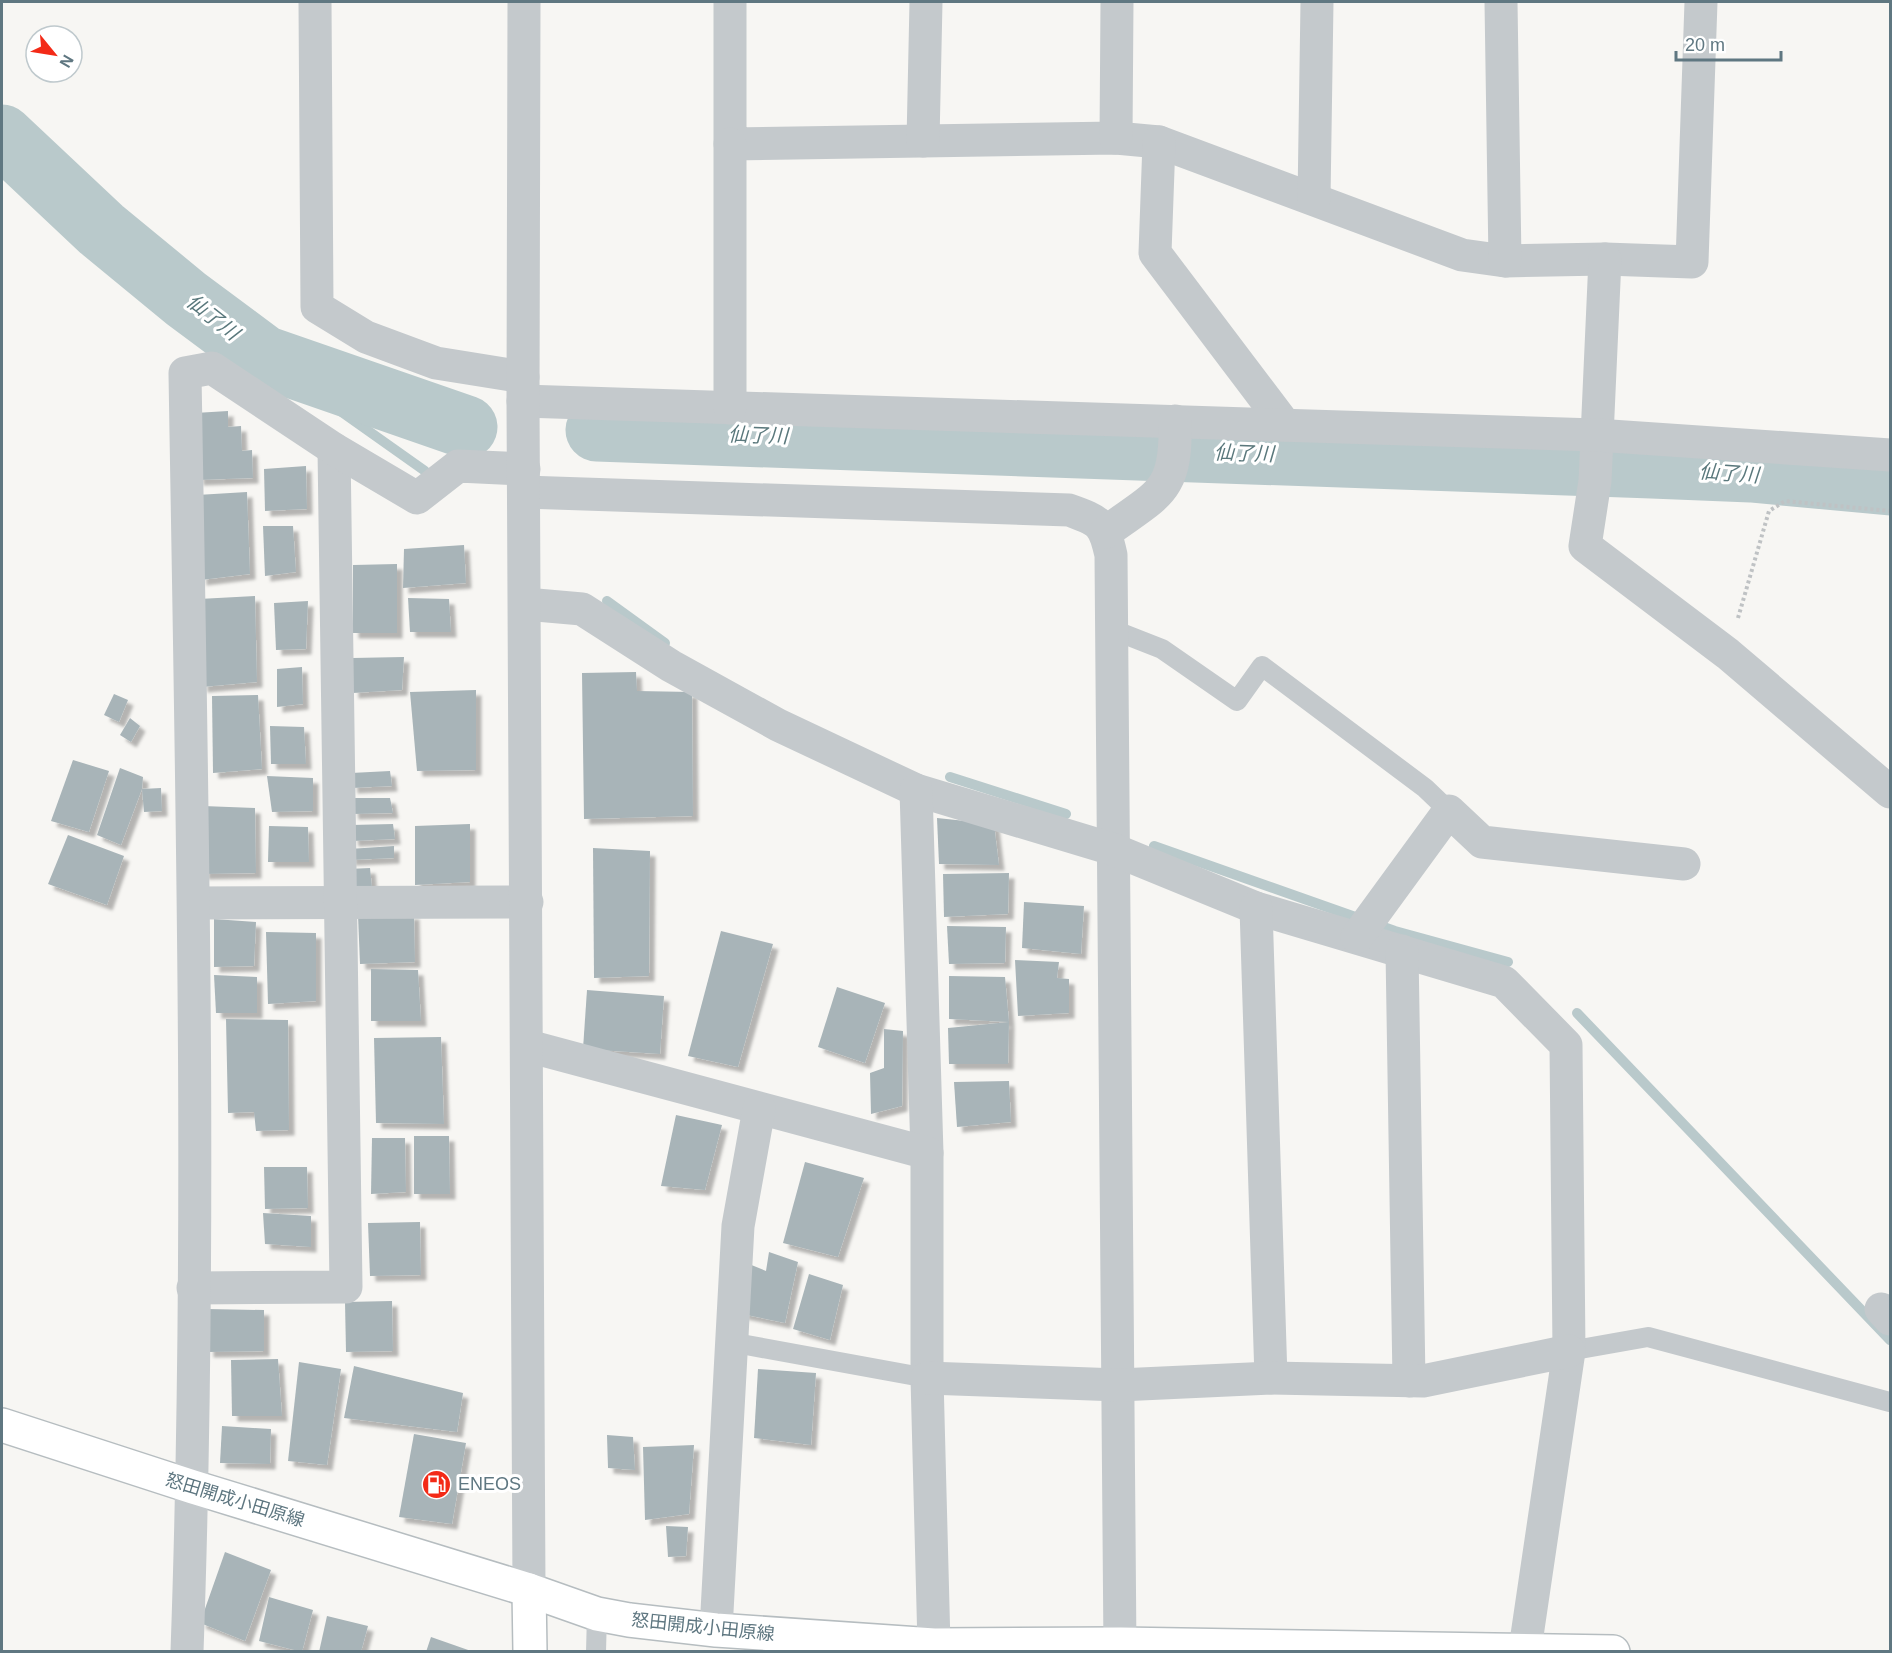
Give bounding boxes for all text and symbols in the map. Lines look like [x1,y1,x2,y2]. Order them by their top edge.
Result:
north arrow [24,24,84,84]
scale bar [1676,24,1781,62]
text: 20 m [1685,35,1725,55]
text: N [56,52,77,71]
water label: 仙了川 [183,290,245,345]
water label: 仙了川 [728,423,790,447]
water label: 仙了川 [1214,441,1276,465]
water label: 仙了川 [1698,460,1762,486]
fuel station icon: ENEOS [421,1468,453,1500]
street label: 怒田開成小田原線 [163,1469,307,1531]
place label: ENEOS [458,1474,521,1494]
street label: 怒田開成小田原線 [630,1610,776,1644]

